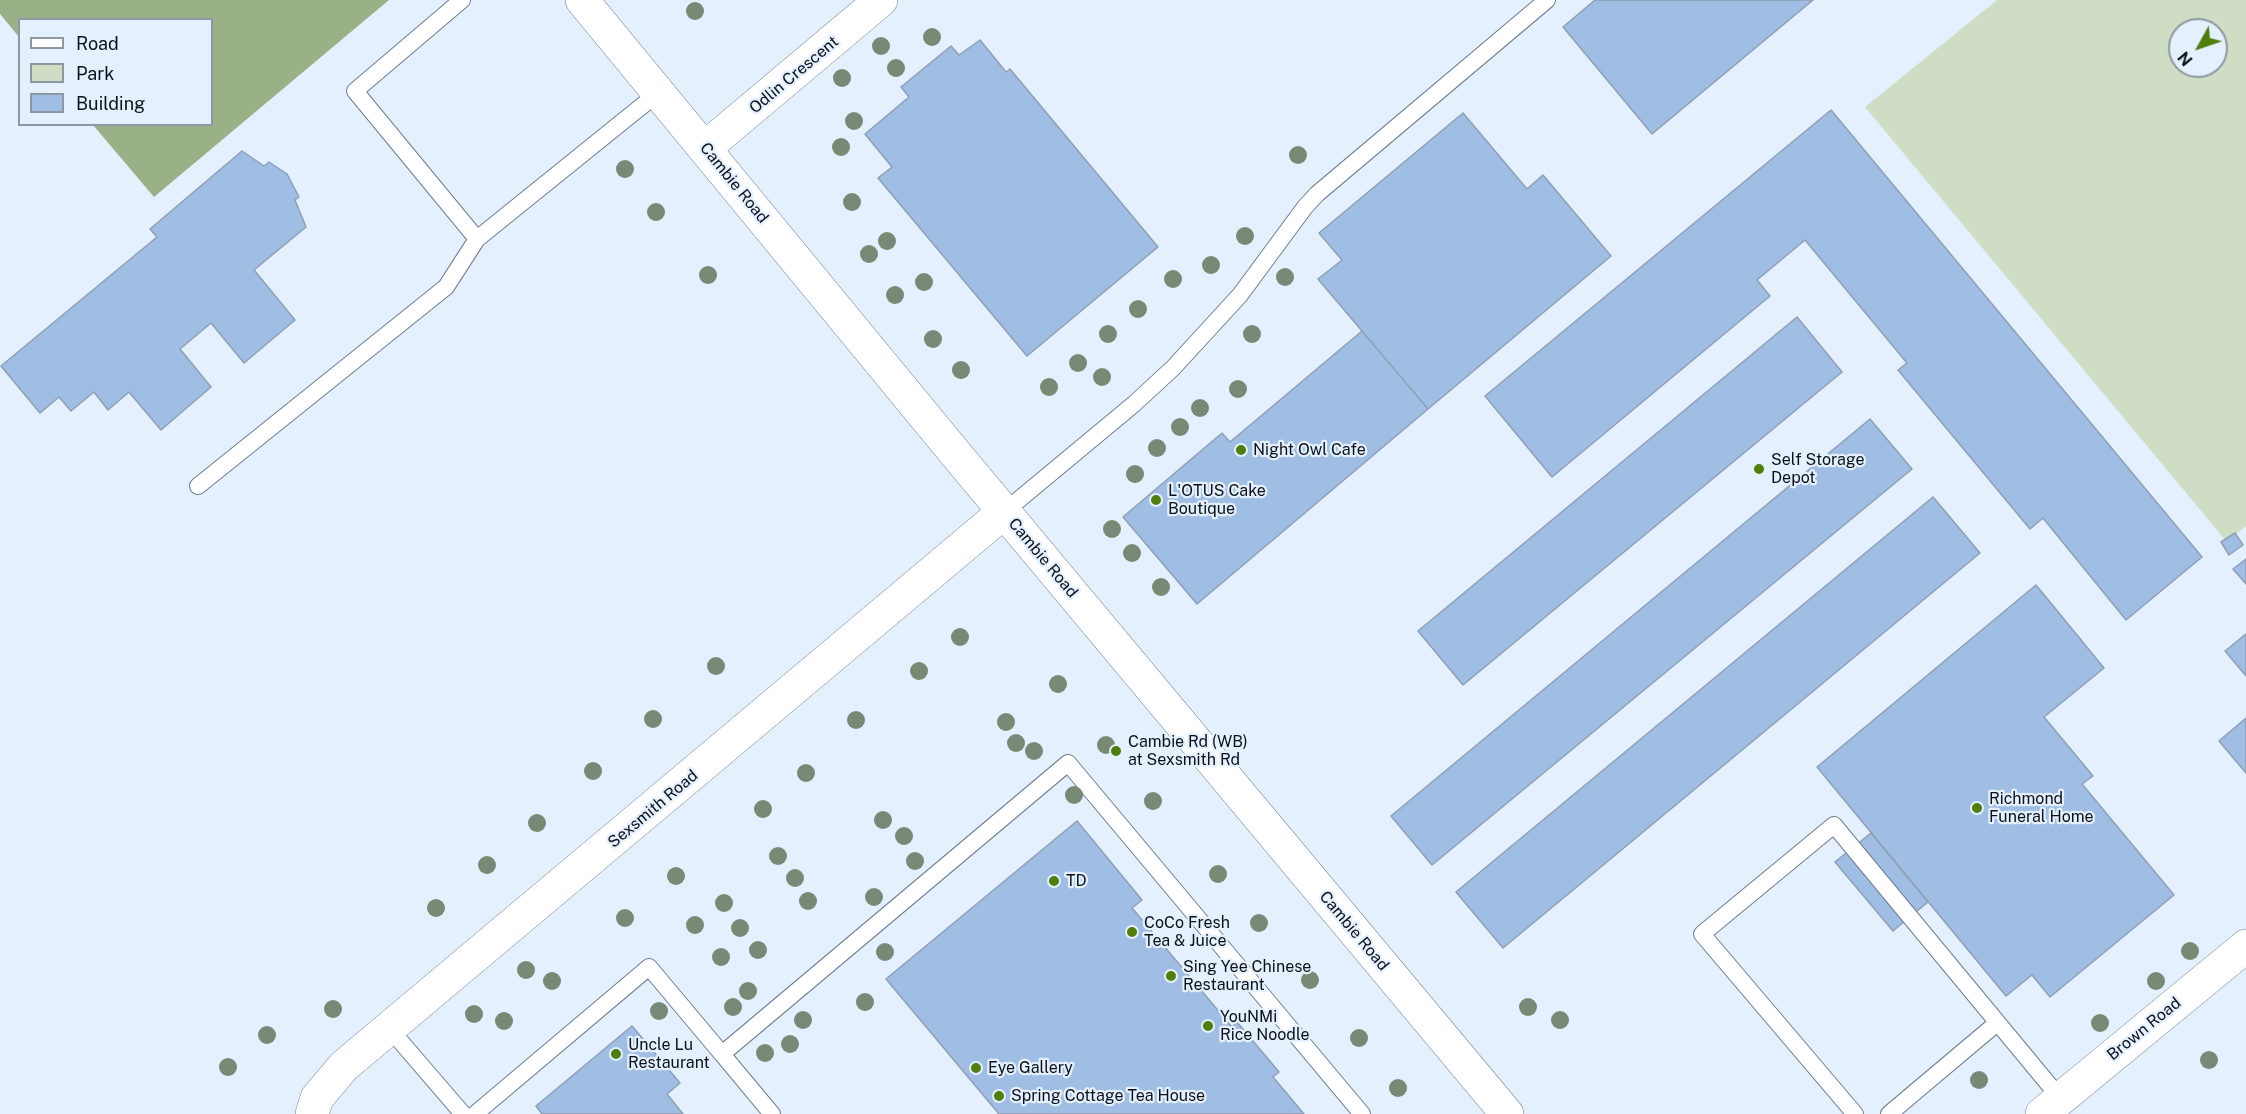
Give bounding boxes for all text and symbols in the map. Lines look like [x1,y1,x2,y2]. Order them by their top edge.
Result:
legend [18,18,213,126]
north arrow [2168,18,2228,78]
street label: Odlin Crescent [746,32,842,118]
text: Road [76,33,119,54]
text: N [2174,48,2197,70]
text: Park [76,63,114,84]
text: Building [76,93,145,114]
street label: Cambie Road [696,139,772,227]
place label: Night Owl Cafe [1253,440,1366,460]
marker: Night Owl Cafe [1234,443,1248,457]
place label: Self Storage Depot [1771,450,1865,488]
marker: Self Storage Depot [1752,462,1766,476]
place label: L'OTUS Cake Boutique [1168,481,1266,519]
marker: L'OTUS Cake Boutique [1149,493,1163,507]
street label: Cambie Road [1004,514,1082,602]
place label: Cambie Rd (WB) at Sexsmith Rd [1128,732,1248,770]
marker: Cambie Rd (WB) at Sexsmith Rd [1109,744,1123,758]
street label: Sexsmith Road [604,766,702,852]
place label: Richmond Funeral Home [1989,789,2094,827]
marker: Richmond Funeral Home [1970,801,1984,815]
place label: TD [1066,871,1087,891]
marker: TD [1047,874,1061,888]
street label: Cambie Road [1315,887,1393,975]
place label: CoCo Fresh Tea & Juice [1144,913,1230,951]
marker: CoCo Fresh Tea & Juice [1125,925,1139,939]
place label: Sing Yee Chinese Restaurant [1183,957,1311,995]
marker: Sing Yee Chinese Restaurant [1164,969,1178,983]
street label: Brown Road [2103,993,2185,1065]
place label: YouNMi Rice Noodle [1220,1007,1309,1045]
marker: YouNMi Rice Noodle [1201,1019,1215,1033]
place label: Uncle Lu Restaurant [628,1035,710,1073]
marker: Uncle Lu Restaurant [609,1047,623,1061]
place label: Eye Gallery [988,1058,1073,1078]
marker: Eye Gallery [969,1061,983,1075]
place label: Spring Cottage Tea House [1011,1086,1205,1106]
marker: Spring Cottage Tea House [992,1089,1006,1103]

